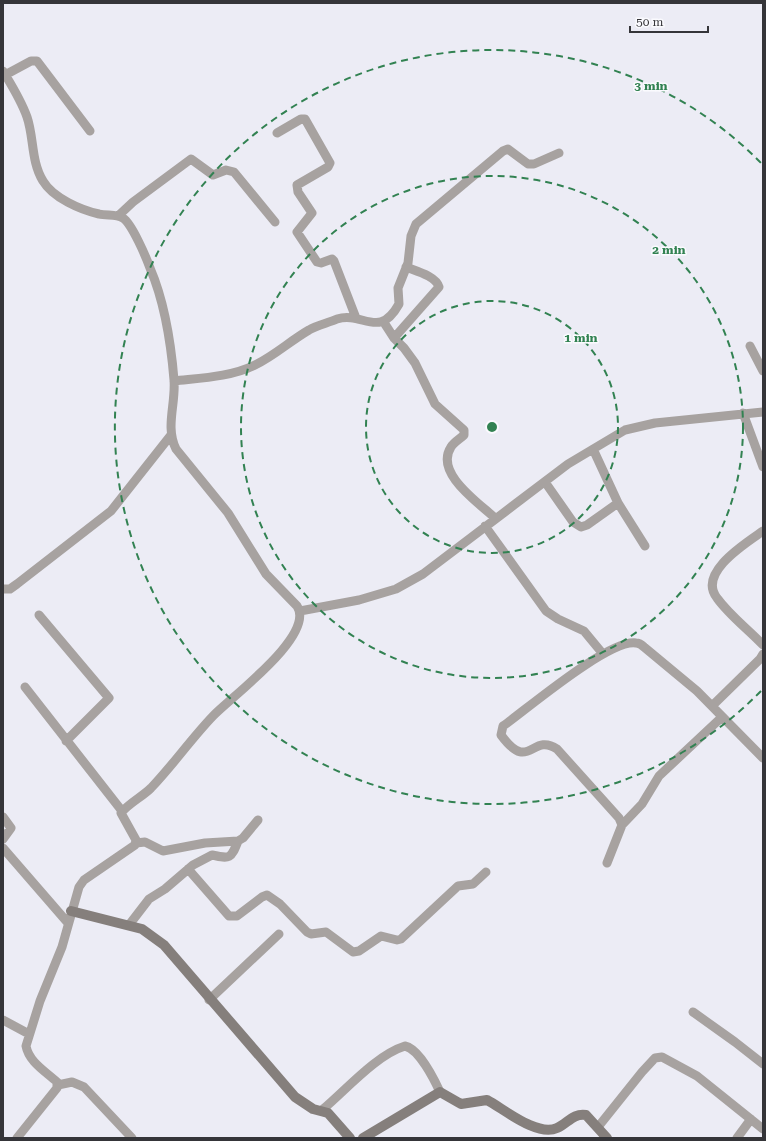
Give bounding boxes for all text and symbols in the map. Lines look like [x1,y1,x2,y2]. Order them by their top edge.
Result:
scale bar [630,8,708,34]
text: 50 m [636,15,663,29]
text: 3 min [634,79,668,93]
text: 2 min [652,243,686,257]
text: 1 min [564,331,598,345]
centre of rings [485,420,499,434]

